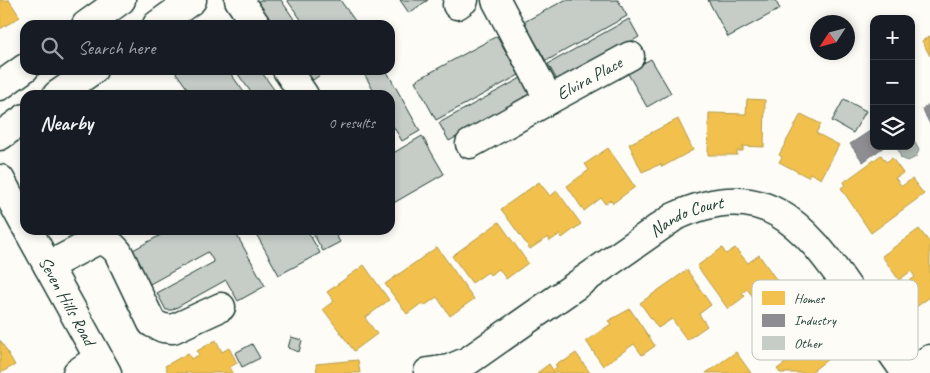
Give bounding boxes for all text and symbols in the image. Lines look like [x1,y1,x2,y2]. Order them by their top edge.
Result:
north arrow [810,15,855,60]
map controls [870,15,915,150]
button: + [870,15,915,60]
search box [20,20,395,75]
icon: search [38,34,66,62]
text: Search here [78,36,155,60]
street label: Elvira Place [553,51,627,105]
button: − [870,60,915,105]
button: layers [870,105,915,150]
text: Nearby [40,110,93,136]
text: 0 results [328,113,375,133]
street label: Nando Court [645,191,726,242]
street label: Seven Hills Road [34,253,102,352]
legend [752,280,918,360]
text: Homes [794,290,825,307]
text: Industry [794,312,837,329]
text: Other [794,335,823,352]

